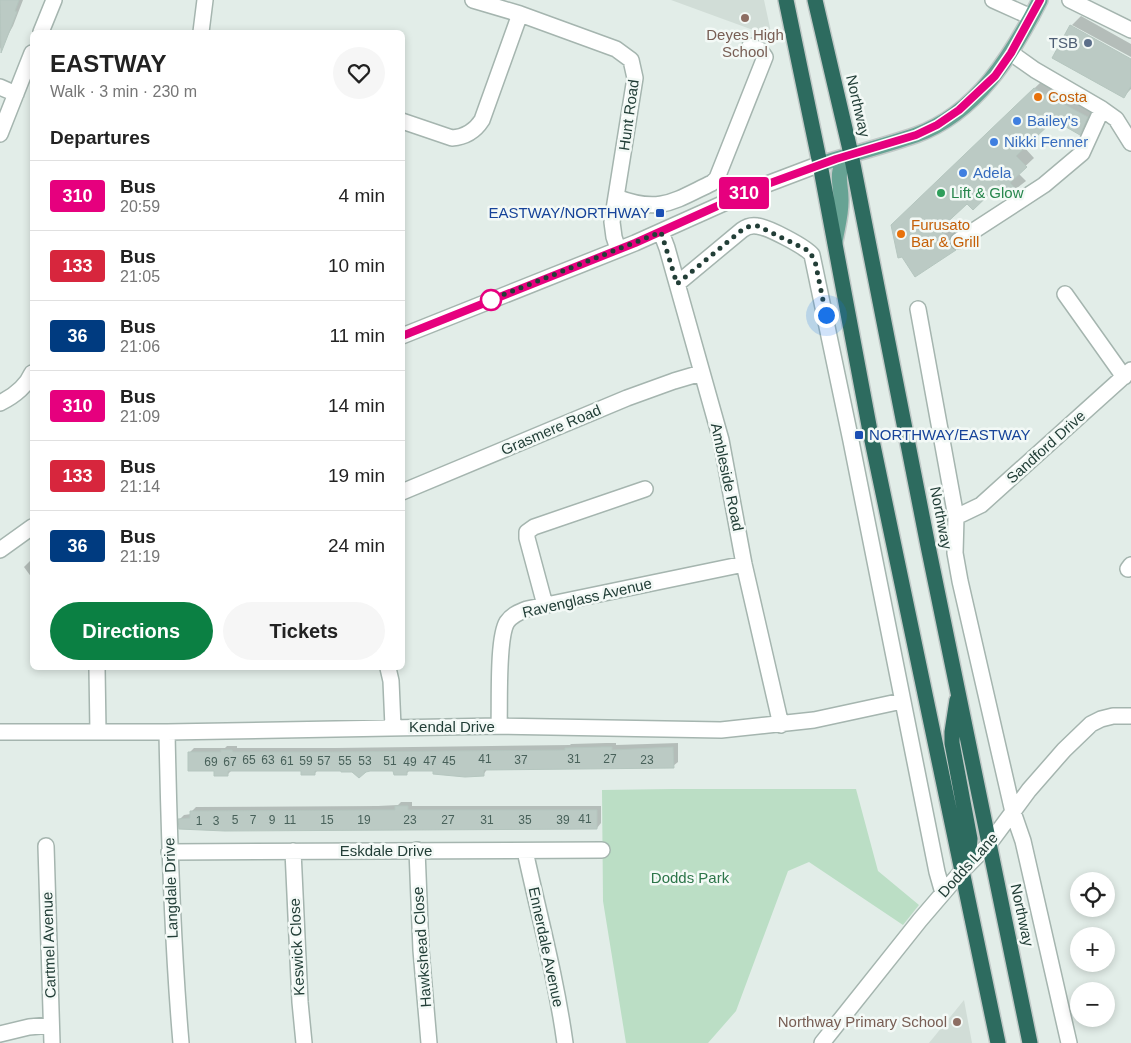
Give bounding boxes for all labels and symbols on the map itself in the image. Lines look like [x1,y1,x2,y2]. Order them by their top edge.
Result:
marker: Deyes High School [739,12,751,24]
place label: Deyes High School [706,26,784,60]
place label: TSB [1049,34,1078,51]
marker: TSB [1082,37,1094,49]
street label: Northway [843,73,874,139]
street label: Hunt Road [615,78,642,152]
place label: Costa [1048,88,1088,105]
marker: Costa [1032,91,1044,103]
place label: Bailey's [1027,112,1078,129]
marker: Bailey's [1011,115,1023,127]
place label: Nikki Fenner [1004,133,1088,150]
marker: Nikki Fenner [988,136,1000,148]
place label: Adela [973,164,1012,181]
marker: Adela [957,167,969,179]
line badge: 310 [715,177,773,209]
place label: Lift & Glow [951,184,1024,201]
marker: Lift & Glow [935,187,947,199]
place label: EASTWAY/NORTHWAY [489,204,650,221]
marker: EASTWAY/NORTHWAY [654,207,666,219]
place label: Furusato Bar & Grill [911,216,979,250]
marker: Furusato Bar & Grill [895,228,907,240]
unlabelled marker [480,289,502,311]
your location [814,303,839,328]
street label: Grasmere Road [498,401,603,458]
street label: Sandford Drive [1003,407,1089,486]
street label: Ambleside Road [708,421,747,532]
place label: NORTHWAY/EASTWAY [869,426,1030,443]
marker: NORTHWAY/EASTWAY [853,429,865,441]
street label: Northway [927,485,956,551]
street label: Ravenglass Avenue [521,574,653,621]
street label: Kendal Drive [409,718,495,735]
house number: 41 [478,752,492,766]
house number: 31 [567,752,581,766]
house number: 27 [603,752,617,766]
house number: 65 [242,753,256,767]
house number: 63 [261,753,275,767]
house number: 37 [514,753,528,767]
house number: 23 [640,753,654,767]
house number: 61 [280,754,294,768]
house number: 59 [299,754,313,768]
house number: 57 [317,754,331,768]
house number: 55 [338,754,352,768]
house number: 53 [358,754,372,768]
house number: 51 [383,754,397,768]
house number: 47 [423,754,437,768]
house number: 45 [442,754,456,768]
house number: 69 [204,755,218,769]
house number: 67 [223,755,237,769]
house number: 49 [403,755,417,769]
house number: 41 [578,812,592,826]
house number: 5 [232,813,239,827]
house number: 7 [250,813,257,827]
house number: 9 [269,813,276,827]
house number: 11 [284,813,297,827]
house number: 15 [320,813,334,827]
house number: 19 [357,813,371,827]
house number: 23 [403,813,417,827]
house number: 27 [441,813,455,827]
house number: 31 [480,813,494,827]
house number: 35 [518,813,532,827]
house number: 39 [556,813,570,827]
house number: 1 [196,814,203,828]
house number: 3 [213,814,220,828]
street label: Dodds Lane [934,829,1001,900]
street label: Langdale Drive [160,837,181,939]
street label: Eskdale Drive [340,842,432,859]
park label: Dodds Park [651,869,730,886]
street label: Northway [1008,882,1037,948]
street label: Ennerdale Avenue [525,885,568,1008]
street label: Hawkshead Close [409,886,434,1008]
street label: Cartmel Avenue [38,892,59,999]
street label: Keswick Close [285,898,308,996]
place label: Northway Primary School [778,1013,947,1030]
marker: Northway Primary School [951,1016,963,1028]

